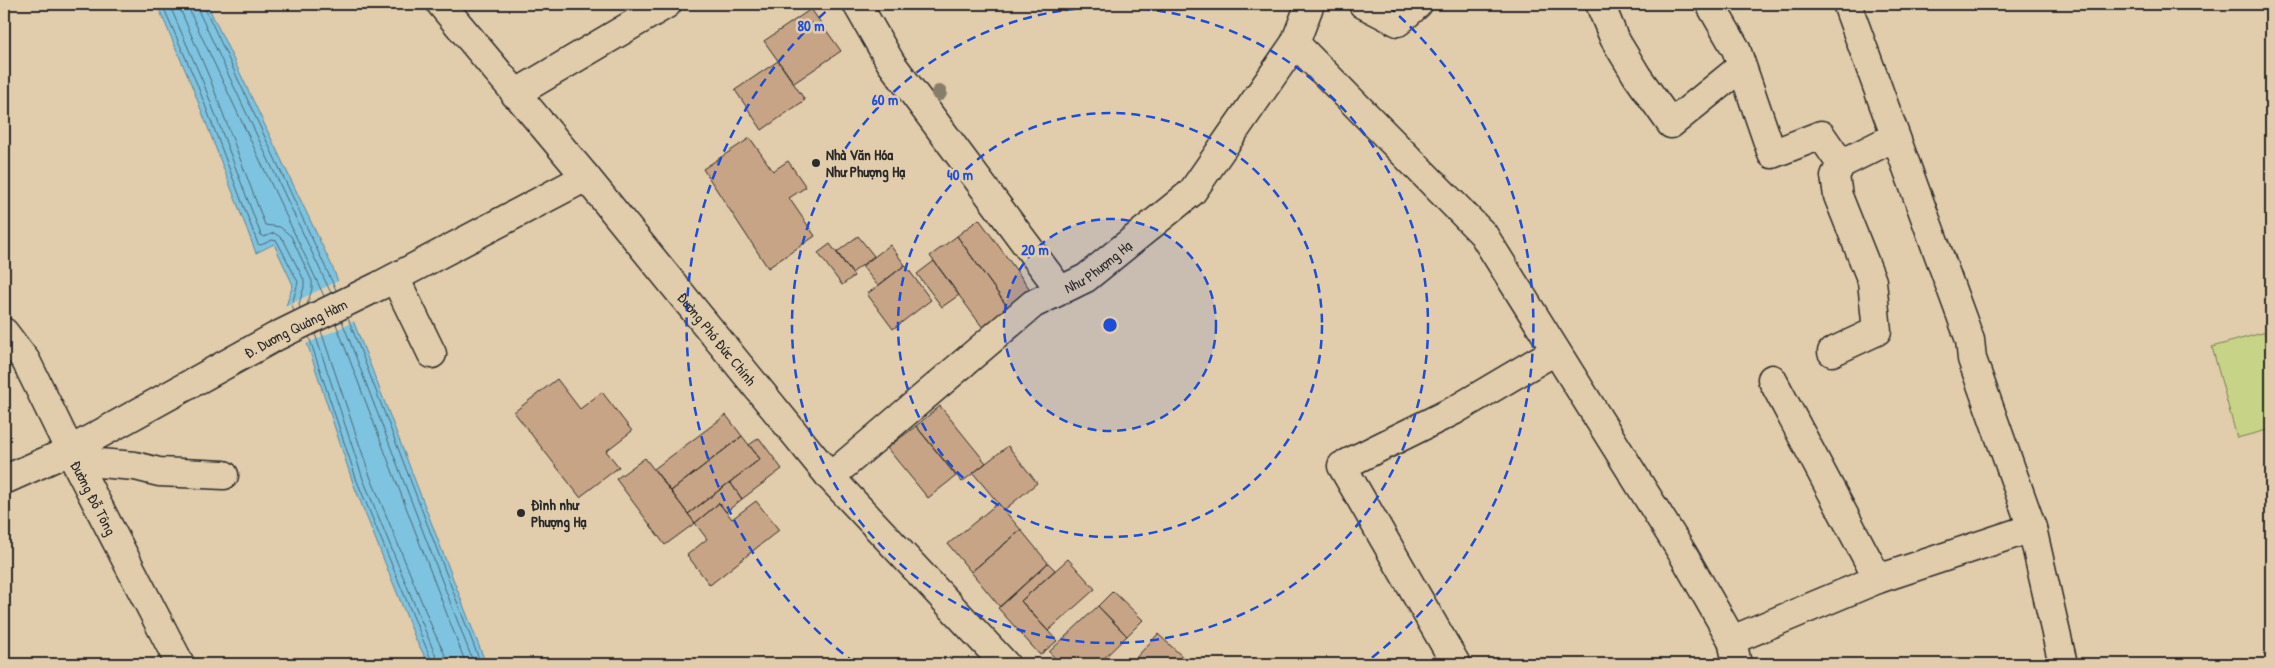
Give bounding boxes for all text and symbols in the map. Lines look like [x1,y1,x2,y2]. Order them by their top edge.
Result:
text: 80 m [798,15,824,36]
text: 60 m [872,89,898,110]
place label: Nhà Văn Hóa Như Phượng Hạ [826,144,905,183]
marker: Nhà Văn Hóa Như Phượng Hạ [810,157,822,169]
text: 40 m [947,164,973,185]
street label: Như Phượng Hạ [1060,235,1136,298]
text: 20 m [1021,239,1049,260]
street label: Đường Phó Đức Chính [673,287,762,390]
street label: Đ. Dương Quảng Hàm [240,293,350,363]
centre of rings [1101,316,1119,334]
street label: Đường Đỗ Tông [66,457,122,539]
place label: Đình như Phượng Hạ [531,494,586,533]
marker: Đình như Phượng Hạ [515,507,527,519]

